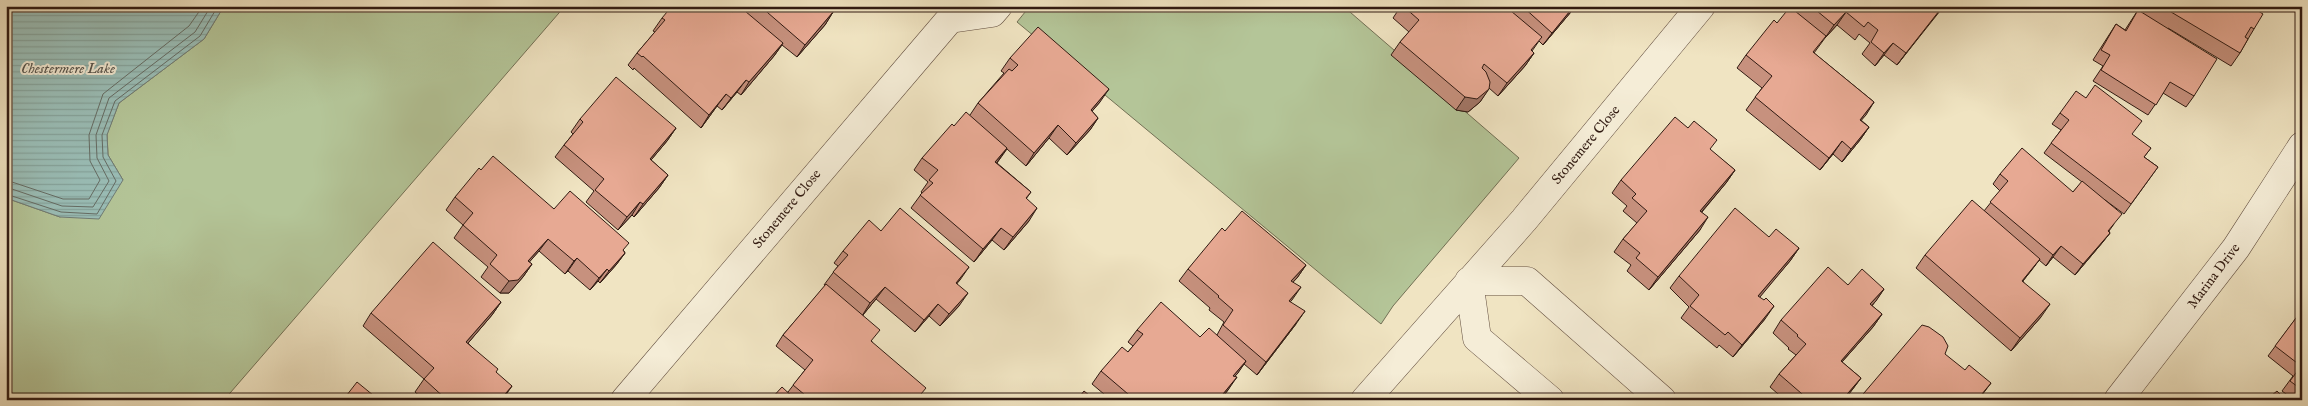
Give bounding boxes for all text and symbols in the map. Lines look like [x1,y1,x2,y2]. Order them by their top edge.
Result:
water label: Chestermere Lake [21,59,115,78]
street label: Stonemere Close [1548,101,1625,188]
street label: Stonemere Close [749,165,826,252]
street label: Marina Drive [2184,239,2245,312]

